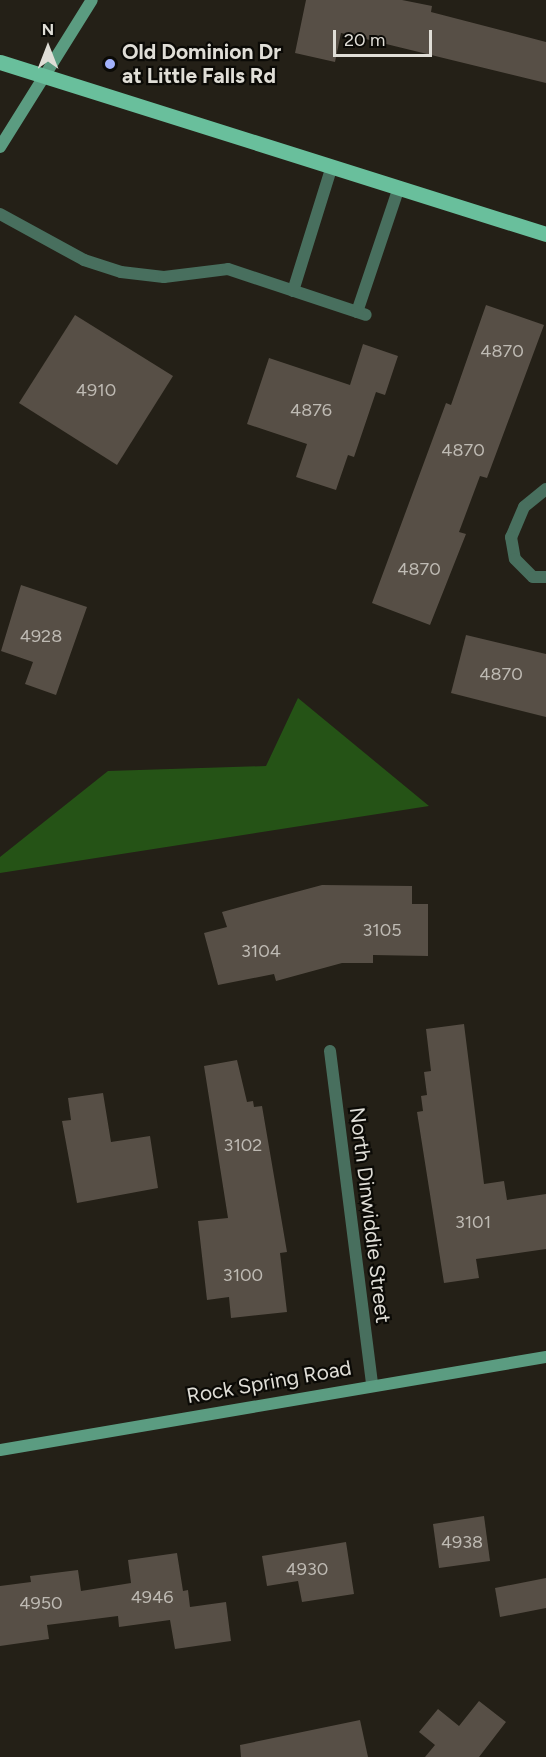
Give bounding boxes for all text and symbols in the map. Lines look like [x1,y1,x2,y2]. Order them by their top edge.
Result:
north arrow [18,18,78,78]
scale bar [336,18,435,56]
text: N [42,20,54,39]
text: 20 m [344,29,385,51]
place label: Old Dominion Dr at Little Falls Rd [122,39,281,89]
marker: Old Dominion Dr at Little Falls Rd [103,57,117,71]
house number: 4870 [480,340,524,362]
house number: 4910 [76,379,116,401]
house number: 4876 [290,399,332,421]
house number: 4870 [441,439,485,461]
house number: 4870 [397,558,441,580]
house number: 4928 [20,625,62,647]
house number: 4870 [479,663,523,685]
house number: 3105 [362,919,402,941]
house number: 3104 [241,940,281,962]
street label: North Dinwiddie Street [344,1106,396,1324]
house number: 3102 [224,1134,262,1156]
house number: 3101 [455,1211,491,1233]
house number: 3100 [223,1264,263,1286]
street label: Rock Spring Road [185,1355,353,1409]
house number: 4938 [441,1531,483,1553]
house number: 4930 [286,1558,328,1580]
house number: 4946 [131,1586,173,1608]
house number: 4950 [19,1592,63,1614]

